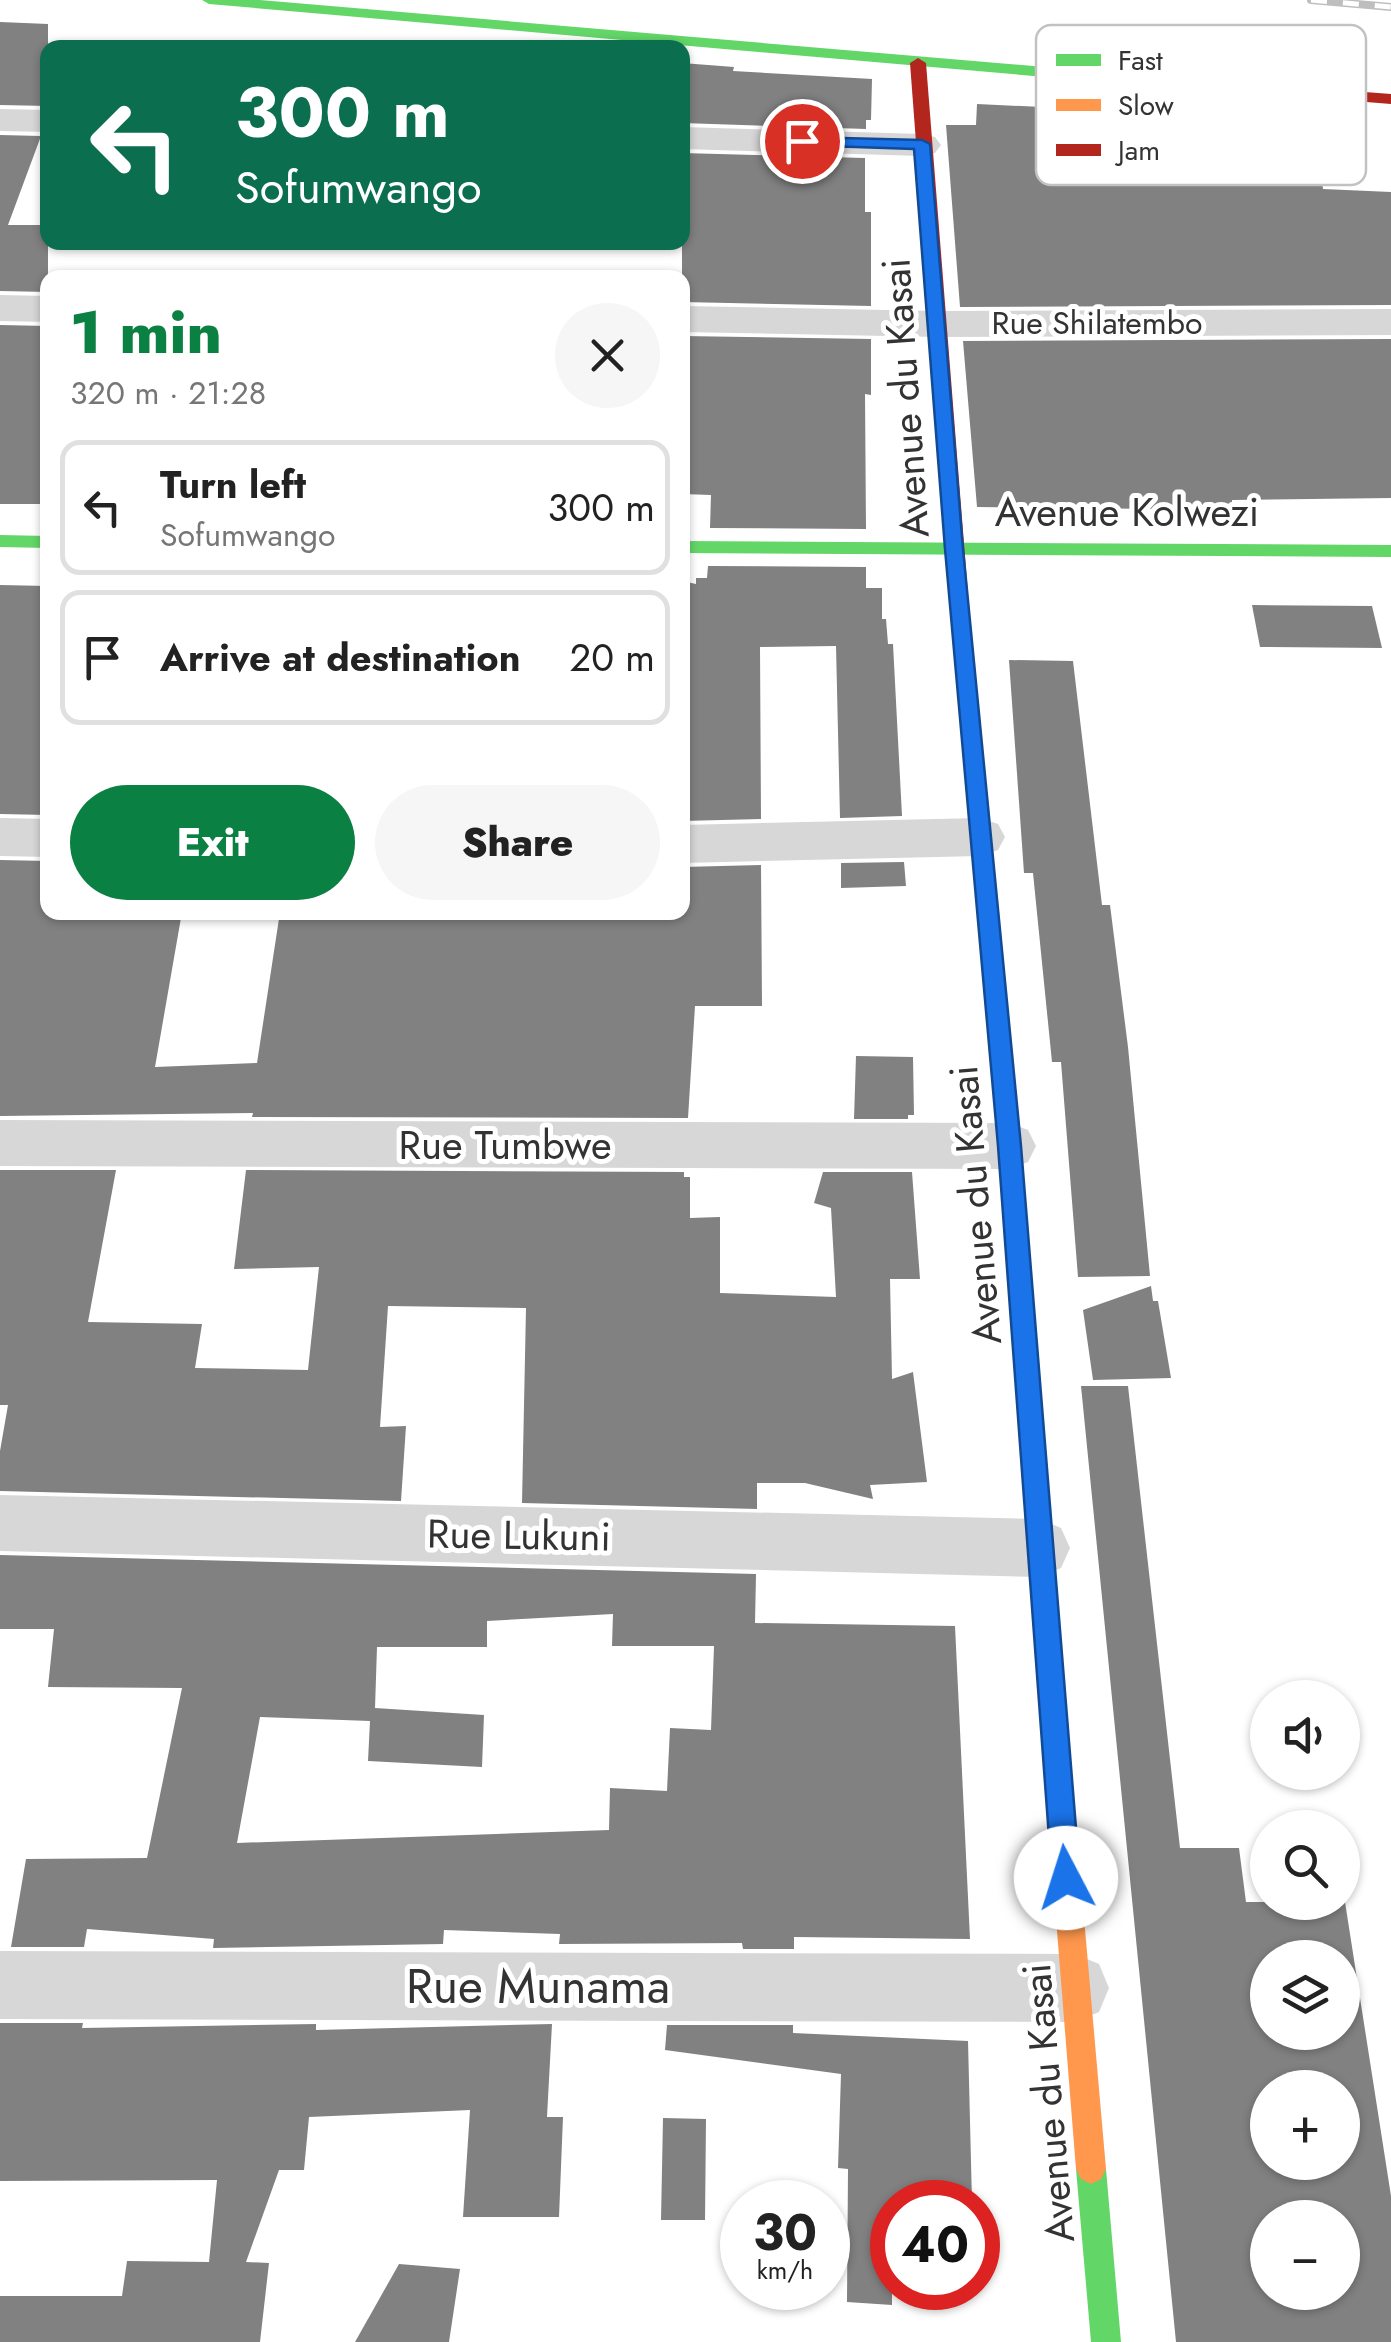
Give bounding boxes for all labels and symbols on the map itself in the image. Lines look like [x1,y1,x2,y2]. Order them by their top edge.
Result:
legend [1036,25,1366,185]
text: Fast [1118,40,1163,81]
text: Slow [1118,85,1174,126]
pin [760,99,845,184]
text: Jam [1114,130,1160,171]
street label: Avenue du Kasai [866,256,944,540]
street label: Rue Shilatembo [991,300,1203,346]
street label: Avenue Kolwezi [995,483,1259,541]
street label: Avenue du Kasai [934,1063,1016,1347]
street label: Rue Tumbwe [399,1116,612,1174]
street label: Rue Lukuni [427,1504,611,1566]
position arrow [1014,1826,1118,1930]
street label: Rue Munama [406,1952,670,2021]
street label: Avenue du Kasai [1007,1961,1089,2245]
speed limit sign: 40 [870,2180,1000,2310]

